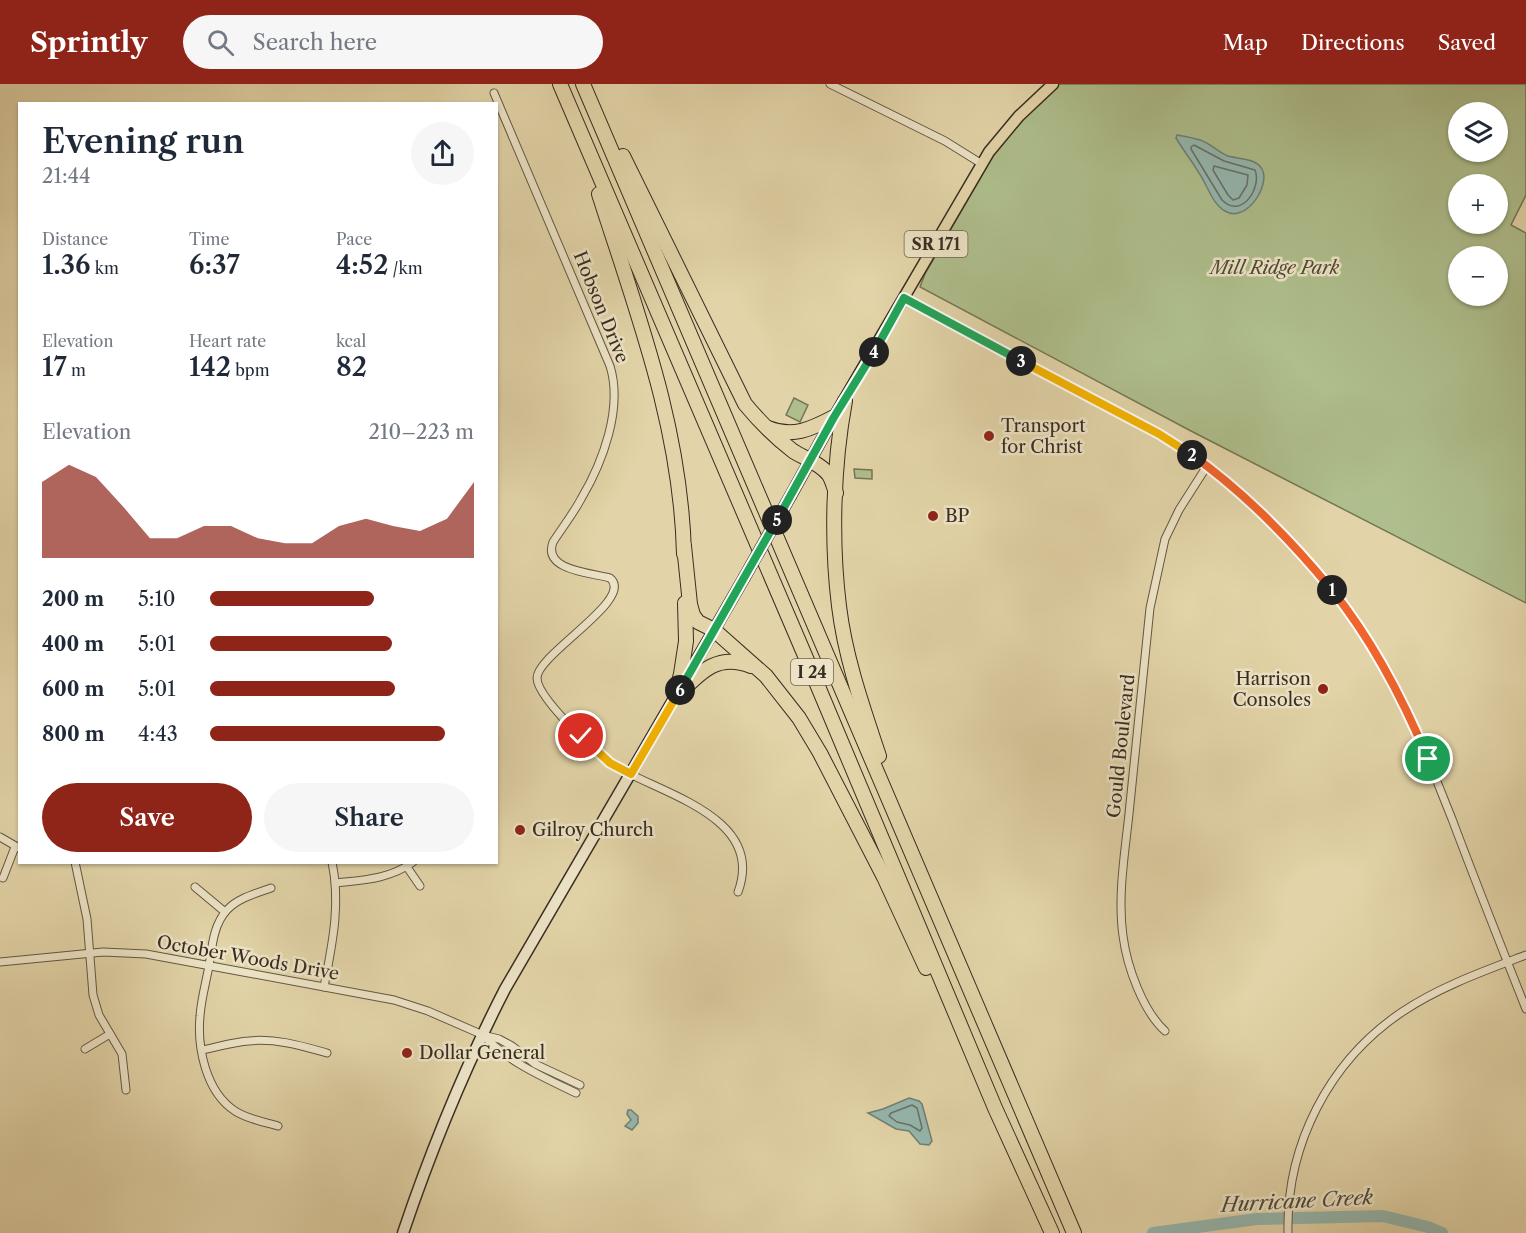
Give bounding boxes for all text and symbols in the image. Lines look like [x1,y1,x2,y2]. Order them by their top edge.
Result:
search box [183,15,603,69]
text: Sprintly [30,25,147,59]
icon: search [204,26,237,59]
text: Search here [252,29,377,56]
text: Map [1223,30,1268,55]
text: Directions [1301,30,1405,55]
text: Saved [1438,30,1496,55]
map controls [1448,102,1508,306]
button: layers [1448,102,1508,162]
text: Evening run [42,121,244,162]
button: share [411,122,474,185]
text: 21:44 [42,164,91,188]
button: + [1448,174,1508,234]
text: Distance [42,229,108,249]
text: Time [189,229,229,249]
text: Pace [336,229,372,249]
road number: SR 171 [904,231,968,257]
button: − [1448,246,1508,306]
street label: Hobson Drive [569,248,633,366]
text: 1.36 [42,249,91,281]
text: 6:37 [189,249,240,281]
text: 4:52 [336,249,388,281]
park label: Mill Ridge Park [1209,257,1340,279]
text: km [91,258,119,278]
text: /km [388,258,423,278]
text: Elevation [42,331,113,351]
text: Heart rate [189,331,266,351]
text: kcal [336,331,366,351]
pin: 4 [859,337,889,367]
text: 4 [869,342,879,362]
pin: 3 [1006,346,1036,376]
text: 17 [42,351,67,383]
text: 142 [189,351,231,383]
text: 82 [336,351,367,383]
text: 3 [1016,351,1026,371]
text: m [67,360,86,380]
text: bpm [231,360,270,380]
place label: Transport for Christ [1001,415,1086,458]
text: Elevation [42,420,131,444]
text: 210–223 m [369,420,474,444]
marker: Transport for Christ [982,429,996,443]
pin: 2 [1177,440,1207,470]
text: 2 [1187,445,1197,465]
pin: 5 [762,505,792,535]
place label: BP [945,505,970,527]
marker: BP [926,509,940,523]
text: 5 [773,510,781,530]
pin: 1 [1317,575,1347,605]
text: 1 [1328,580,1336,600]
text: 200 m [42,587,104,611]
text: 5:10 [138,587,176,611]
text: 400 m [42,632,104,656]
text: 5:01 [138,632,176,656]
road number: I 24 [791,659,833,685]
place label: Harrison Consoles [1233,668,1311,711]
street label: Gould Boulevard [1103,673,1139,819]
pin: 6 [665,675,695,705]
text: 600 m [42,677,104,701]
text: 5:01 [138,677,176,701]
text: 6 [675,680,685,700]
marker: Harrison Consoles [1316,682,1330,696]
pin [555,710,606,761]
icon: check [564,719,597,752]
text: 800 m [42,722,105,746]
text: 4:43 [138,722,178,746]
pin [1402,733,1453,784]
icon: arrive [1411,742,1444,775]
button: Save [42,783,252,852]
button: Share [264,783,474,852]
place label: Gilroy Church [532,819,654,841]
marker: Gilroy Church [513,823,527,837]
street label: October Woods Drive [155,931,341,985]
place label: Dollar General [419,1042,545,1064]
marker: Dollar General [400,1046,414,1060]
water label: Hurricane Creek [1218,1185,1374,1217]

